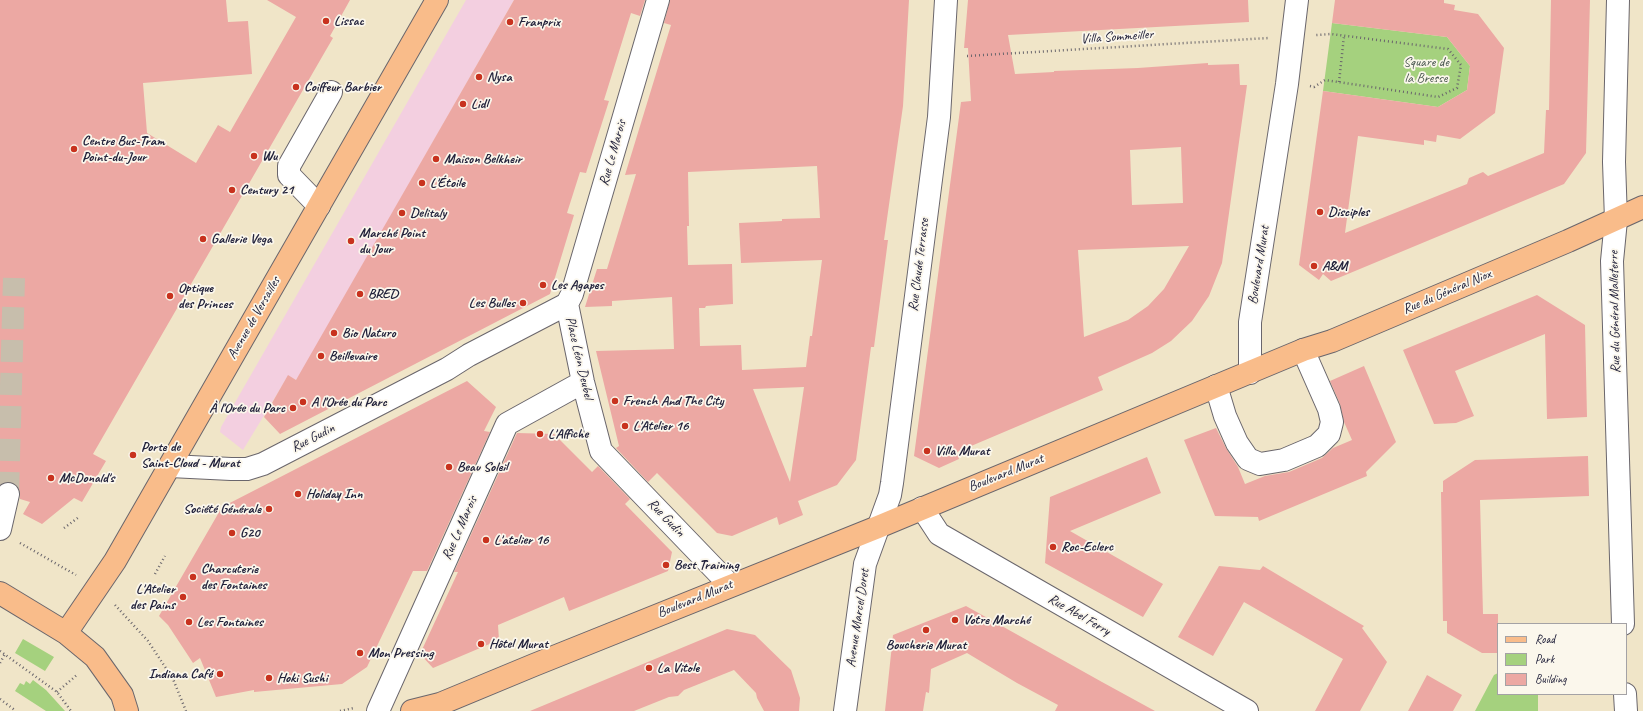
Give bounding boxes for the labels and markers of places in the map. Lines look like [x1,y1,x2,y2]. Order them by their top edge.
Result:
place label: Lissac [334,13,364,29]
place label: Franprix [518,14,560,30]
marker: Lissac [321,16,331,26]
marker: Franprix [505,17,515,27]
place label: Nysa [487,69,512,85]
marker: Nysa [474,72,484,82]
place label: Coiffeur Barbier [304,79,381,95]
marker: Coiffeur Barbier [291,82,301,92]
place label: Lidl [471,96,488,112]
marker: Lidl [458,99,468,109]
place label: Centre Bus-Tram Point-du-Jour [82,133,165,166]
marker: Centre Bus-Tram Point-du-Jour [69,144,79,154]
place label: Wu [262,148,277,164]
marker: Wu [249,151,259,161]
place label: Maison Belkheir [444,151,522,167]
marker: Maison Belkheir [431,154,441,164]
place label: L'Étoile [430,175,465,191]
marker: L'Étoile [417,178,427,188]
place label: Century 21 [240,182,293,198]
marker: Century 21 [227,185,237,195]
place label: Disciples [1328,204,1369,220]
place label: Delitaly [410,205,446,221]
marker: Disciples [1315,207,1325,217]
marker: Delitaly [397,208,407,218]
place label: Marché Point du Jour [359,225,425,258]
place label: Gallerie Vega [211,231,272,247]
marker: Gallerie Vega [198,234,208,244]
marker: Marché Point du Jour [346,236,356,246]
place label: A&M [1322,258,1347,274]
marker: A&M [1309,261,1319,271]
place label: Les Agapes [551,277,603,293]
place label: Optique des Princes [178,280,232,312]
marker: Les Agapes [538,280,548,290]
place label: BRED [368,286,398,302]
marker: BRED [355,289,365,299]
marker: Optique des Princes [165,291,175,301]
place label: Les Bulles [469,295,515,311]
marker: Les Bulles [518,298,528,308]
place label: Bio Naturo [342,325,395,341]
marker: Bio Naturo [329,328,339,338]
place label: Beillevaire [329,348,377,364]
marker: Beillevaire [316,351,326,361]
place label: French And The City [623,393,724,409]
place label: A l'Orée du Parc [311,394,387,410]
marker: French And The City [610,396,620,406]
marker: A l'Orée du Parc [298,397,308,407]
place label: À l'Orée du Parc [209,400,285,416]
marker: À l'Orée du Parc [288,403,298,413]
place label: L'Atelier 16 [633,418,688,434]
marker: L'Atelier 16 [620,421,630,431]
place label: L'Affiche [548,426,588,442]
marker: L'Affiche [535,429,545,439]
place label: Porte de Saint-Cloud - Murat [141,439,240,472]
place label: Villa Murat [935,443,989,459]
marker: Villa Murat [922,446,932,456]
marker: Porte de Saint-Cloud - Murat [128,450,138,460]
place label: Beau Soleil [457,459,508,475]
marker: Beau Soleil [444,462,454,472]
place label: McDonald's [59,470,114,486]
marker: McDonald's [46,473,56,483]
place label: Holiday Inn [306,486,362,502]
marker: Holiday Inn [293,489,303,499]
place label: Société Générale [183,501,261,517]
marker: Société Générale [264,504,274,514]
place label: G20 [240,525,260,541]
marker: G20 [227,528,237,538]
place label: L'atelier 16 [494,532,548,548]
marker: L'atelier 16 [481,535,491,545]
place label: Roc-Eclerc [1061,539,1113,555]
marker: Roc-Eclerc [1048,542,1058,552]
place label: Best Training [674,557,739,573]
marker: Best Training [661,560,671,570]
place label: Charcuterie des Fontaines [201,561,266,594]
marker: Charcuterie des Fontaines [188,572,198,582]
place label: L'Atelier des Pains [130,581,175,614]
marker: L'Atelier des Pains [178,592,188,602]
place label: Votre Marché [963,612,1030,628]
place label: Les Fontaines [197,614,263,630]
marker: Votre Marché [950,615,960,625]
marker: Les Fontaines [184,617,194,627]
marker: Boucherie Murat [921,625,931,635]
place label: Hôtel Murat [489,636,548,652]
place label: Boucherie Murat [886,637,966,653]
marker: Hôtel Murat [476,639,486,649]
place label: Mon Pressing [368,645,433,661]
marker: Mon Pressing [355,648,365,658]
place label: La Vitole [657,660,699,676]
marker: La Vitole [644,663,654,673]
place label: Indiana Café [149,666,212,682]
marker: Indiana Café [215,669,225,679]
place label: Hoki Sushi [277,670,327,686]
marker: Hoki Sushi [264,673,274,683]

